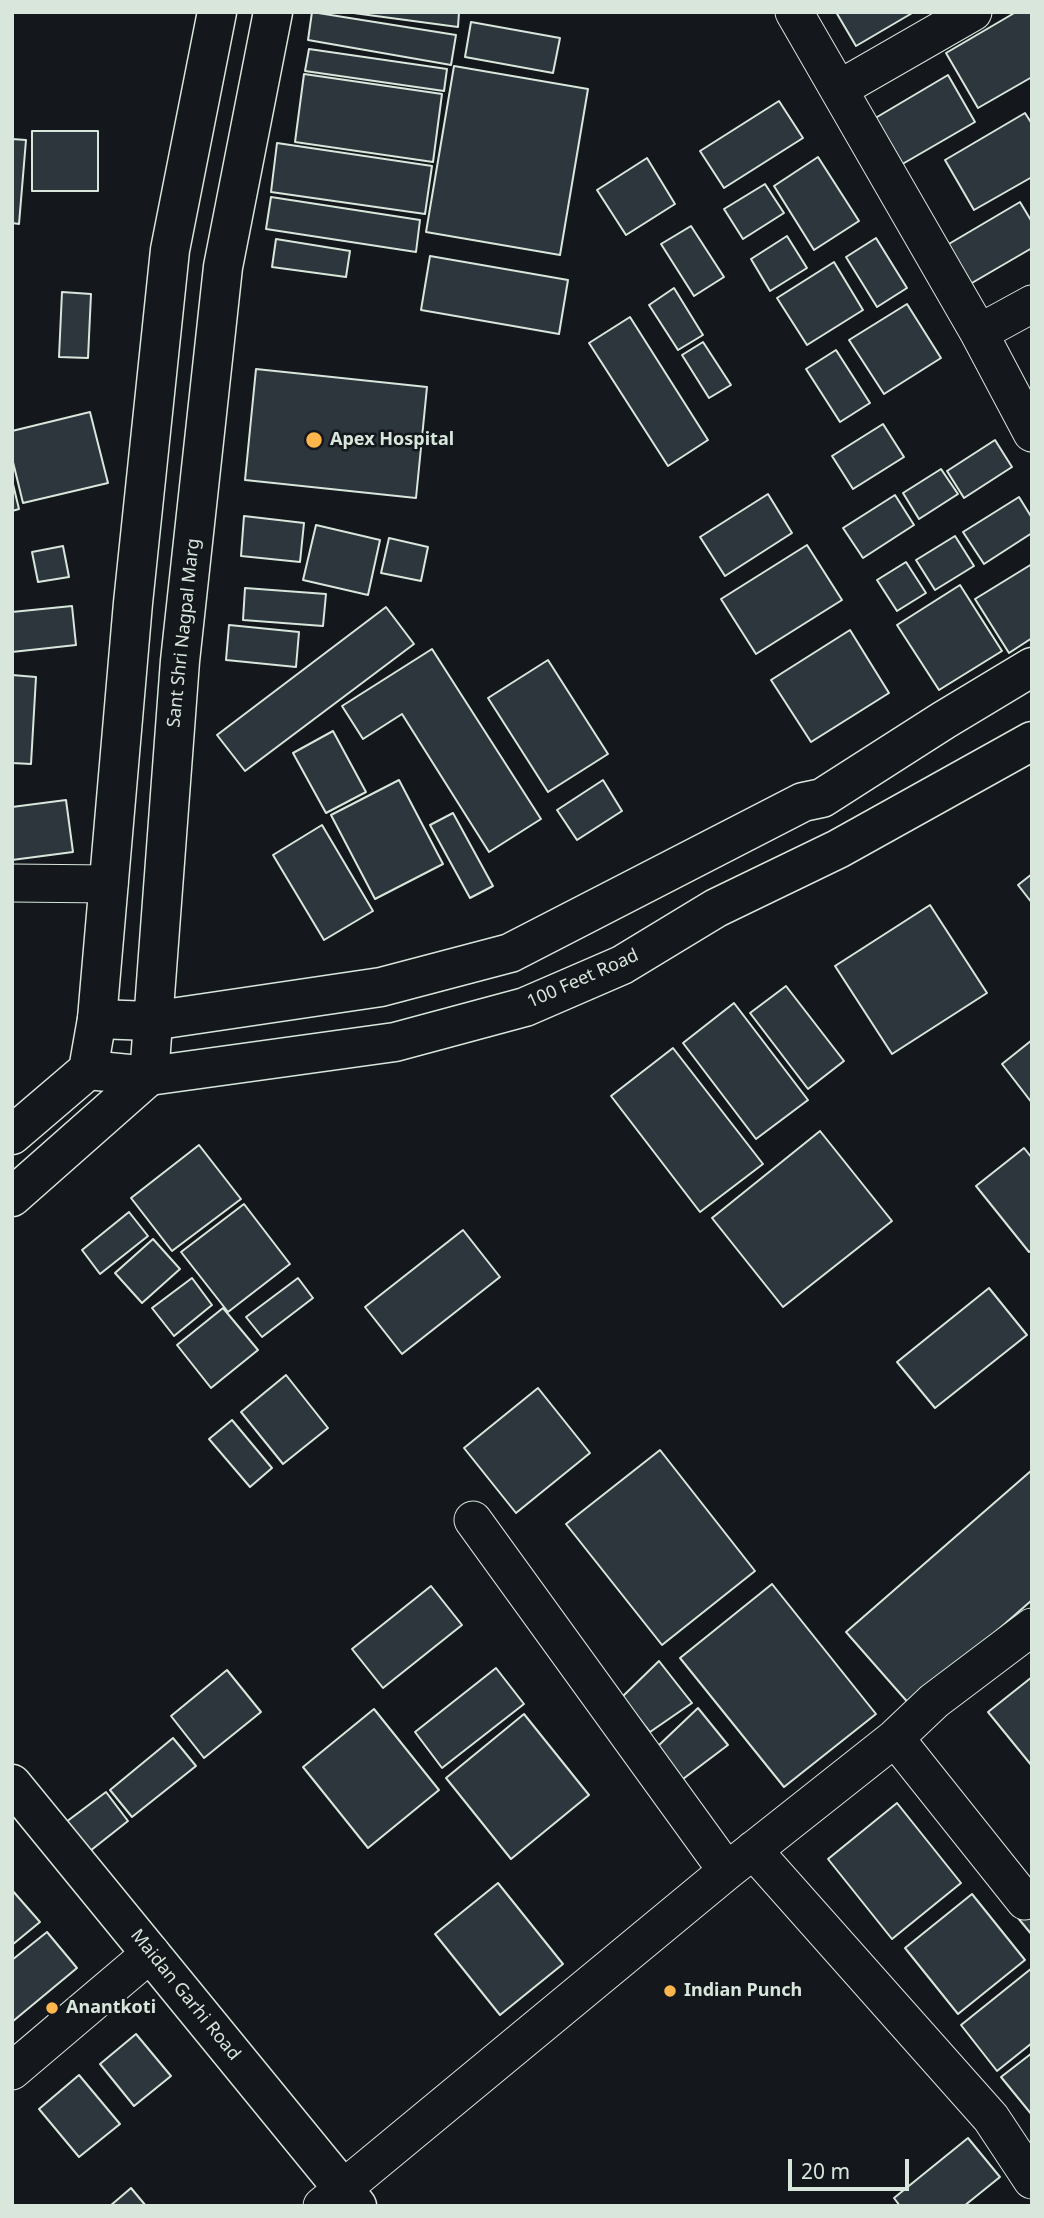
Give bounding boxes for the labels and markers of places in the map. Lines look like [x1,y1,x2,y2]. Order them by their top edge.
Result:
place label: Apex Hospital [330,429,454,451]
marker: Apex Hospital [304,430,324,450]
place label: Indian Punch [684,1980,802,2002]
marker: Indian Punch [662,1983,678,1999]
place label: Anantkoti [66,1997,156,2019]
marker: Anantkoti [44,2000,60,2016]

